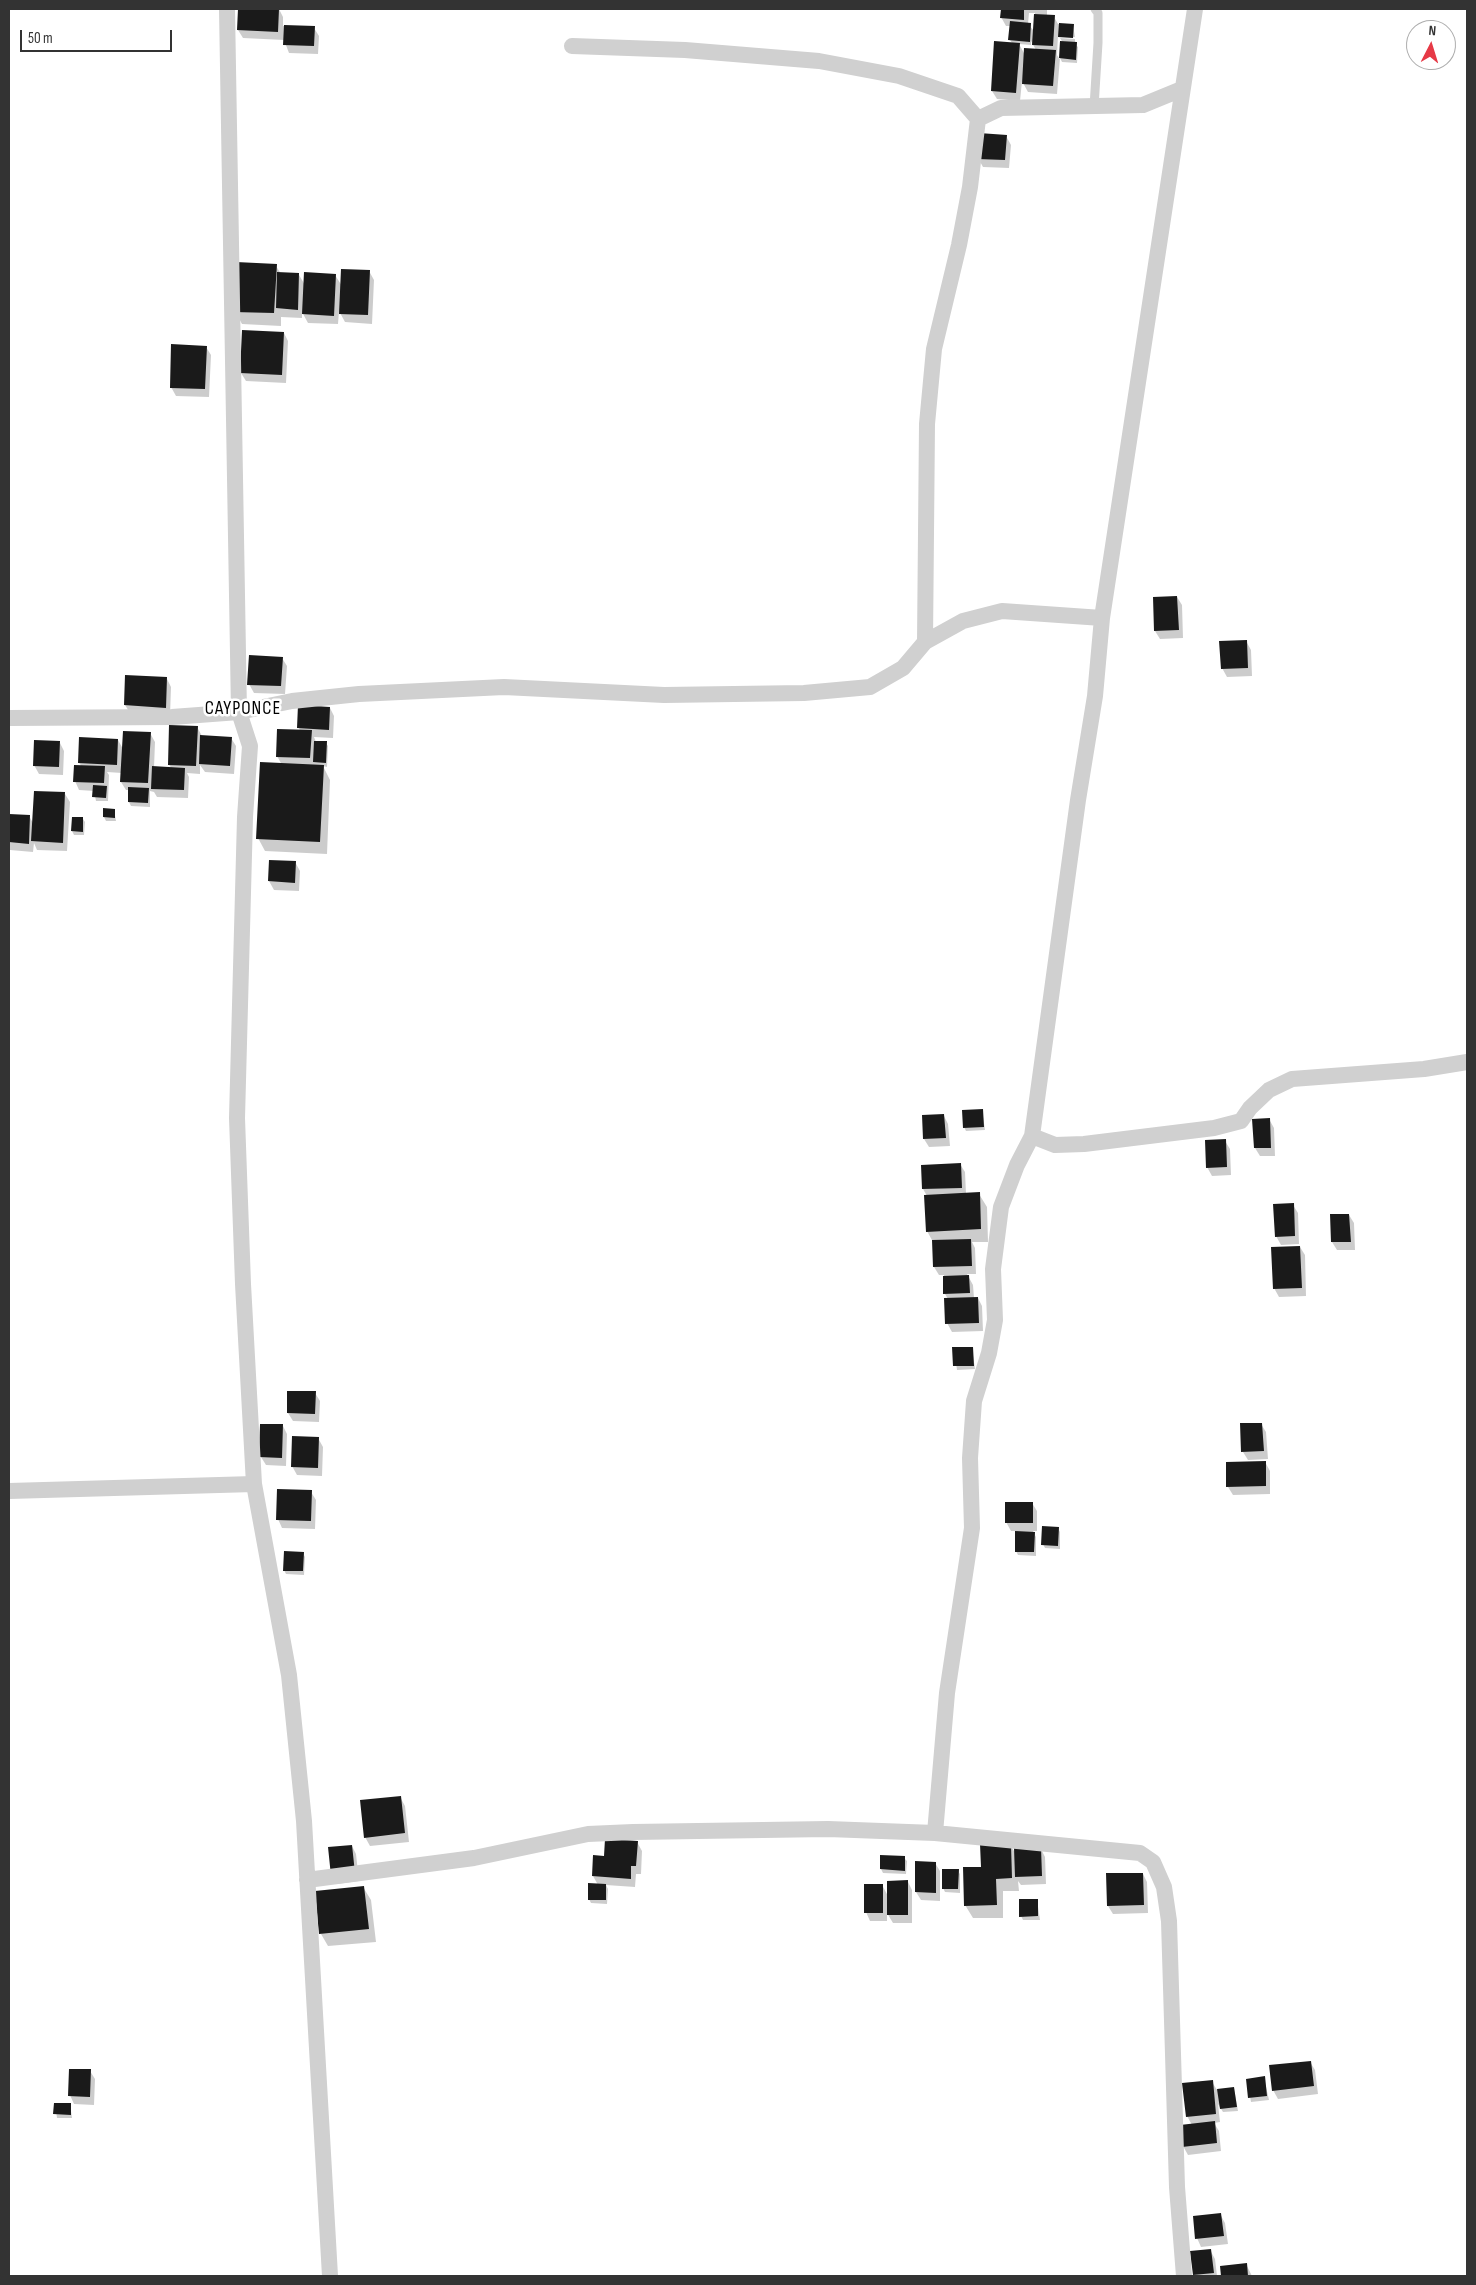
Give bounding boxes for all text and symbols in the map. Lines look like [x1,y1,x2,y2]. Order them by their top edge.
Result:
scale bar [22,20,175,52]
north arrow [1406,20,1456,70]
text: N [1428,22,1437,39]
text: 50 m [28,29,53,48]
district label: CAYPONCE [204,698,282,720]

